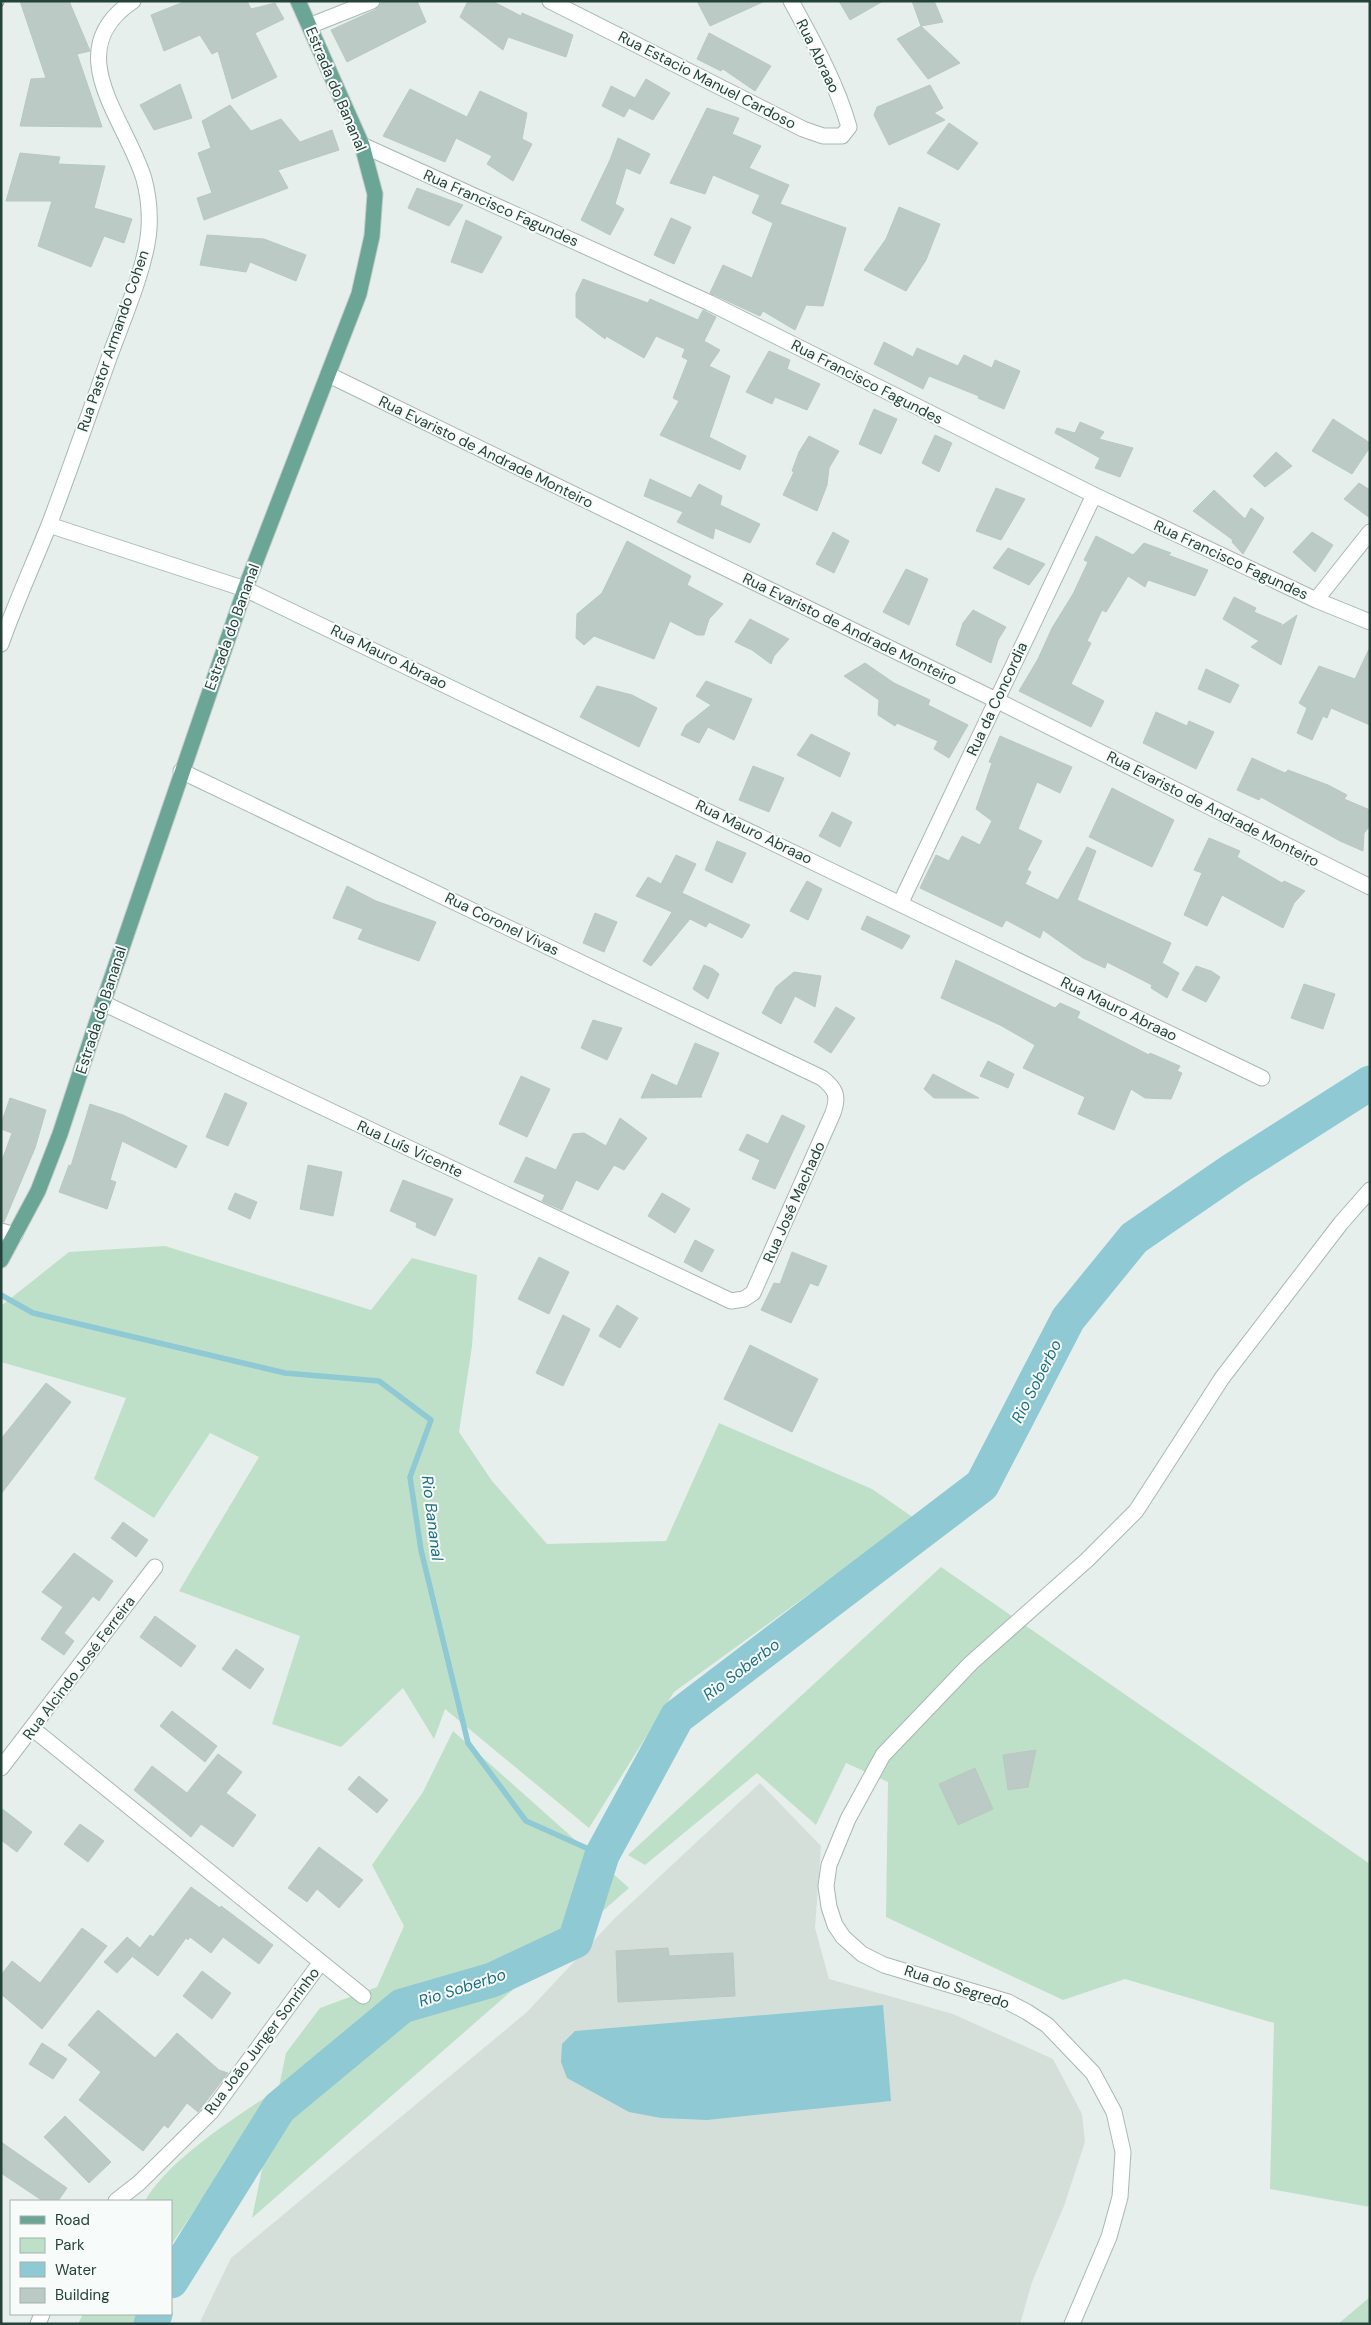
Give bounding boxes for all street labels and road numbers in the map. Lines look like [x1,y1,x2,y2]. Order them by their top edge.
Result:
street label: Rua Abraao [792,16,845,96]
street label: Estrada do Bananal [301,24,371,154]
street label: Rua Estacio Manuel Cardoso [615,26,799,134]
street label: Rua Francisco Fagundes [420,165,582,251]
street label: Rua Pastor Armando Cohen [72,248,154,434]
street label: Rua Francisco Fagundes [788,335,946,429]
street label: Rua Evaristo de Andrade Monteiro [375,391,597,513]
street label: Rua Francisco Fagundes [1151,515,1311,605]
street label: Estrada do Bananal [200,561,264,693]
street label: Rua Evaristo de Andrade Monteiro [739,568,961,690]
street label: Rua Mauro Abraao [327,620,451,694]
street label: Rua da Concordia [962,639,1032,759]
street label: Rua Evaristo de Andrade Monteiro [1103,746,1323,872]
street label: Rua Mauro Abraao [692,795,816,869]
street label: Rua Coronel Vivas [442,888,562,960]
street label: Estrada do Bananal [71,944,131,1076]
street label: Rua Mauro Abraao [1057,972,1181,1046]
street label: Rua Luís Vicente [354,1116,466,1182]
street label: Rua José Machado [758,1138,830,1266]
street label: Rua Alcindo José Ferreira [18,1592,140,1744]
street label: Rua do Segredo [902,1961,1012,2013]
street label: Rua João Junger Sonrinho [200,1963,324,2119]

